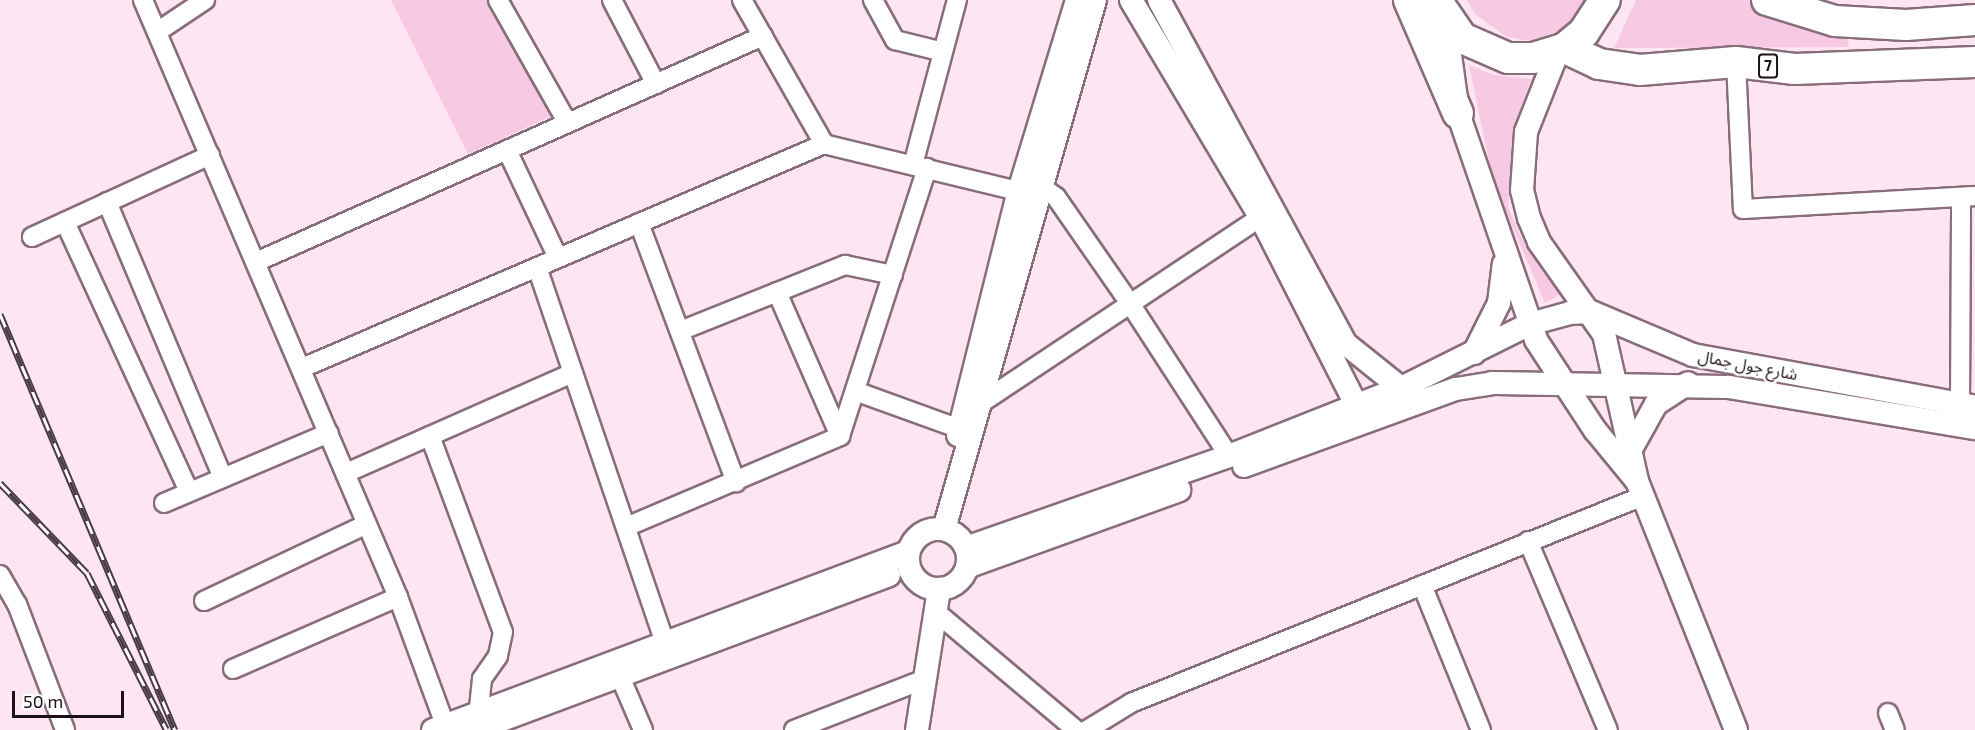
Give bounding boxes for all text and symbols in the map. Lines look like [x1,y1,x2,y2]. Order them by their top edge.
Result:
road number: 7 [1758,54,1778,78]
street label: شارع جول جمال [1697,346,1799,384]
scale bar [15,679,128,717]
text: 50 m [23,690,63,712]

